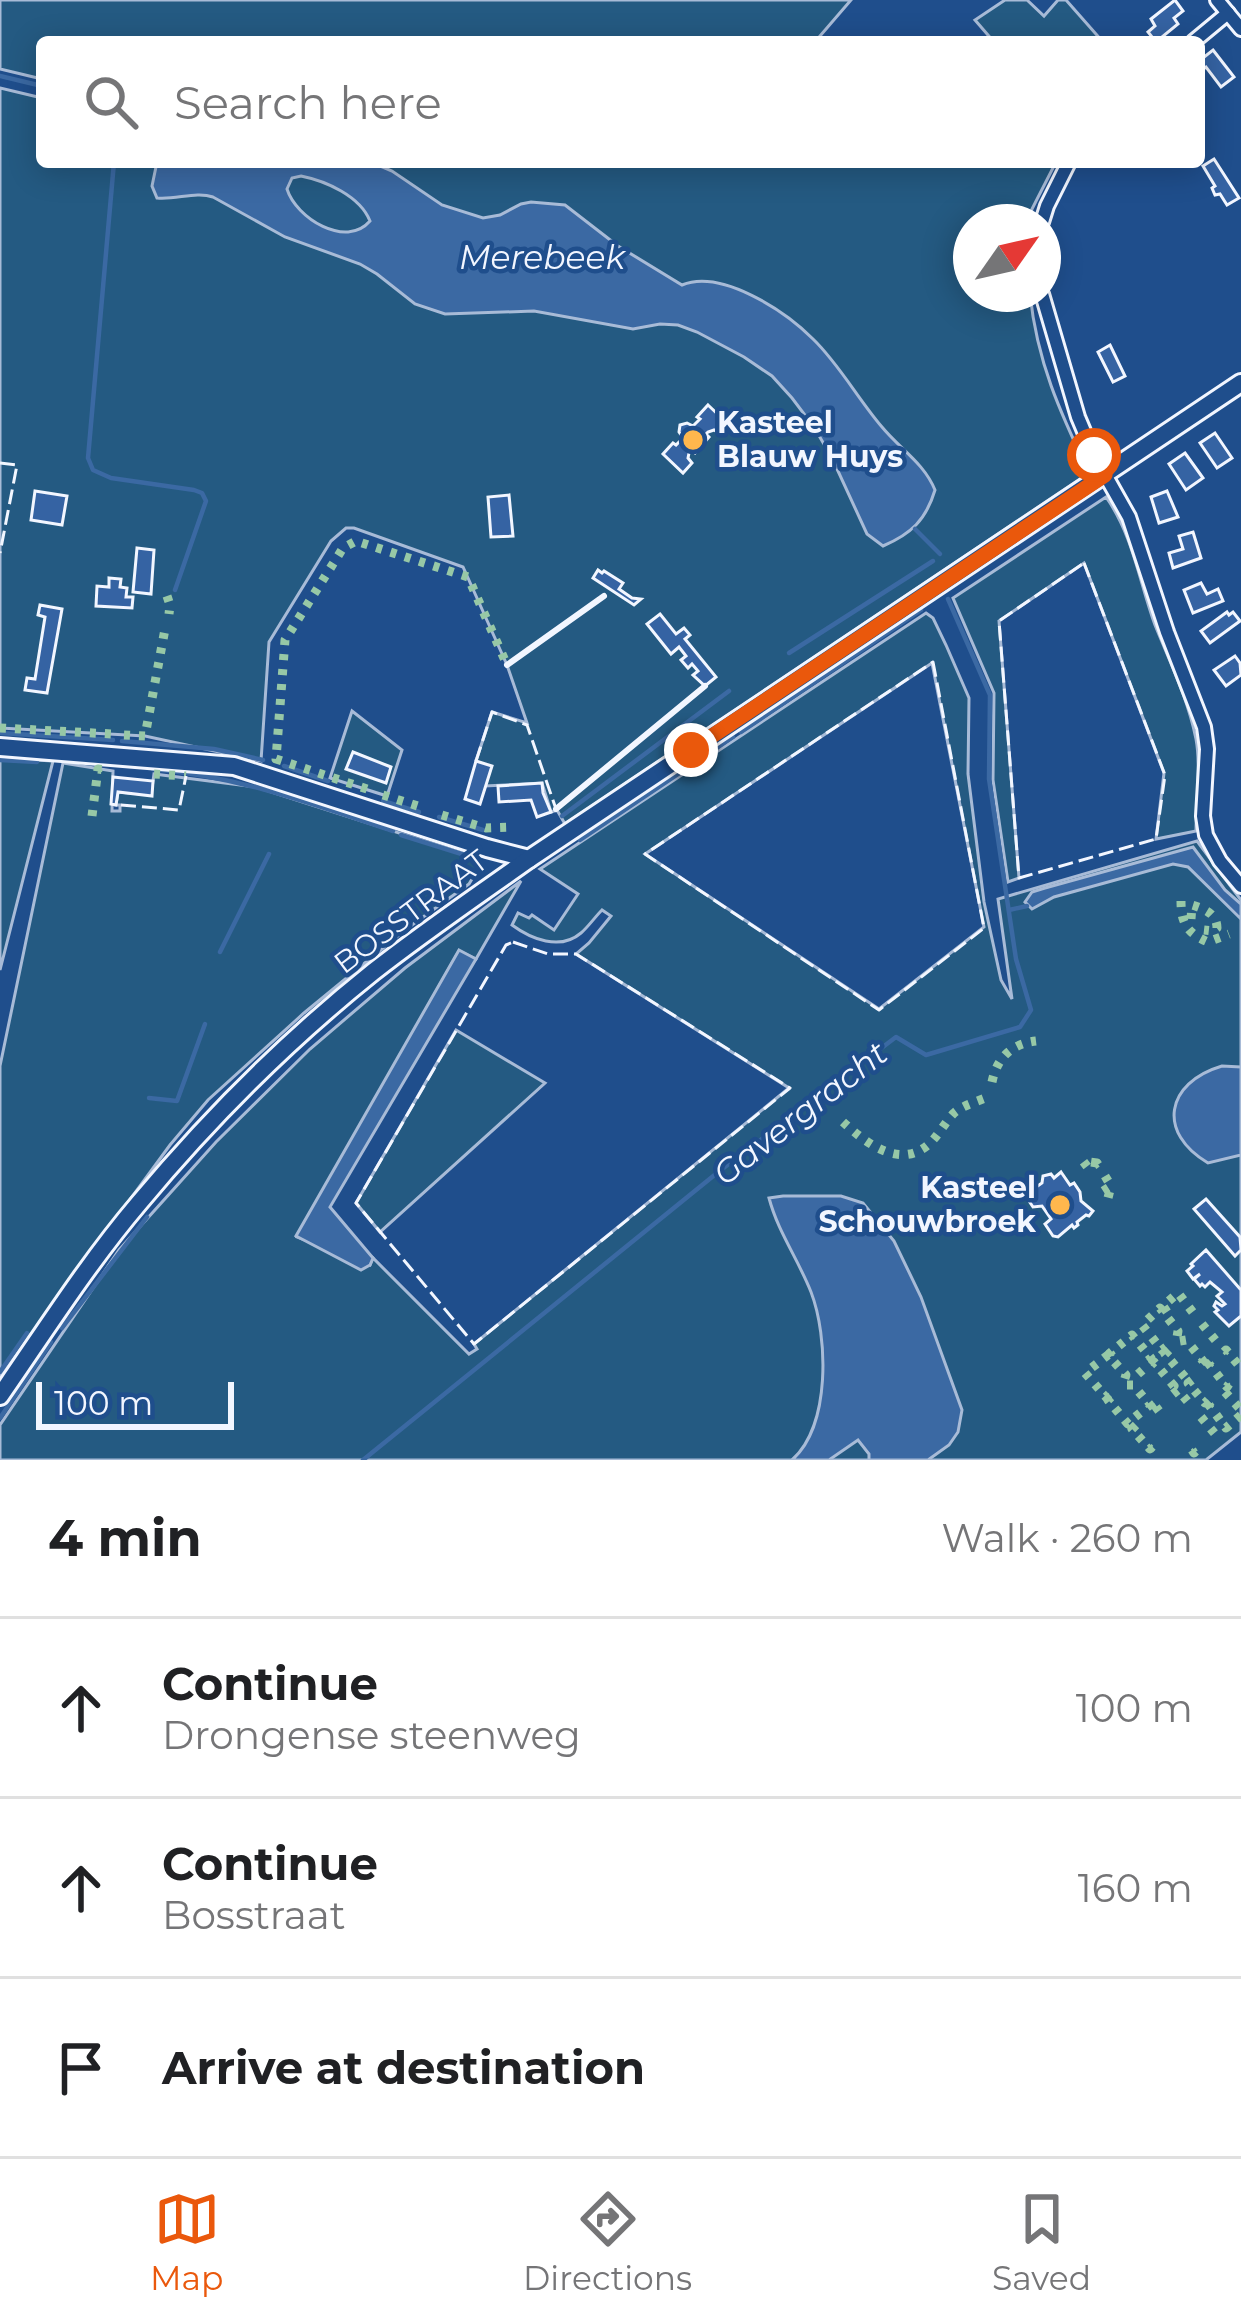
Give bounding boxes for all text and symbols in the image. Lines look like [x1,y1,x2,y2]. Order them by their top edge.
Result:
search box [36,36,1205,168]
icon: search [78,69,144,135]
text: Search here [174,75,442,130]
north arrow [953,204,1061,312]
water label: Merebeek [459,237,626,277]
place label: Kasteel Blauw Huys [717,404,903,475]
marker: Kasteel Blauw Huys [680,427,706,453]
route start [1067,428,1121,482]
route end [664,723,718,777]
street label: BOSSTRAAT [327,841,495,981]
water label: Gavergracht [705,1033,895,1193]
place label: Kasteel Schouwbroek [818,1169,1036,1240]
marker: Kasteel Schouwbroek [1047,1192,1073,1218]
scale bar [36,1376,234,1429]
text: 100 m [54,1383,153,1423]
text: 4 min [48,1507,202,1569]
text: Walk · 260 m [941,1514,1193,1562]
text: Continue [162,1656,378,1711]
icon: ahead [48,1675,114,1741]
text: 100 m [1076,1684,1193,1732]
text: Drongense steenweg [162,1711,581,1759]
text: Continue [162,1836,378,1891]
icon: ahead [48,1855,114,1921]
text: 160 m [1078,1864,1193,1912]
text: Bosstraat [162,1891,346,1939]
icon: arrive [48,2035,114,2101]
text: Arrive at destination [162,2040,645,2095]
tab: Map [150,2186,223,2298]
tab: Directions [523,2186,692,2298]
tab: Saved [992,2186,1091,2298]

